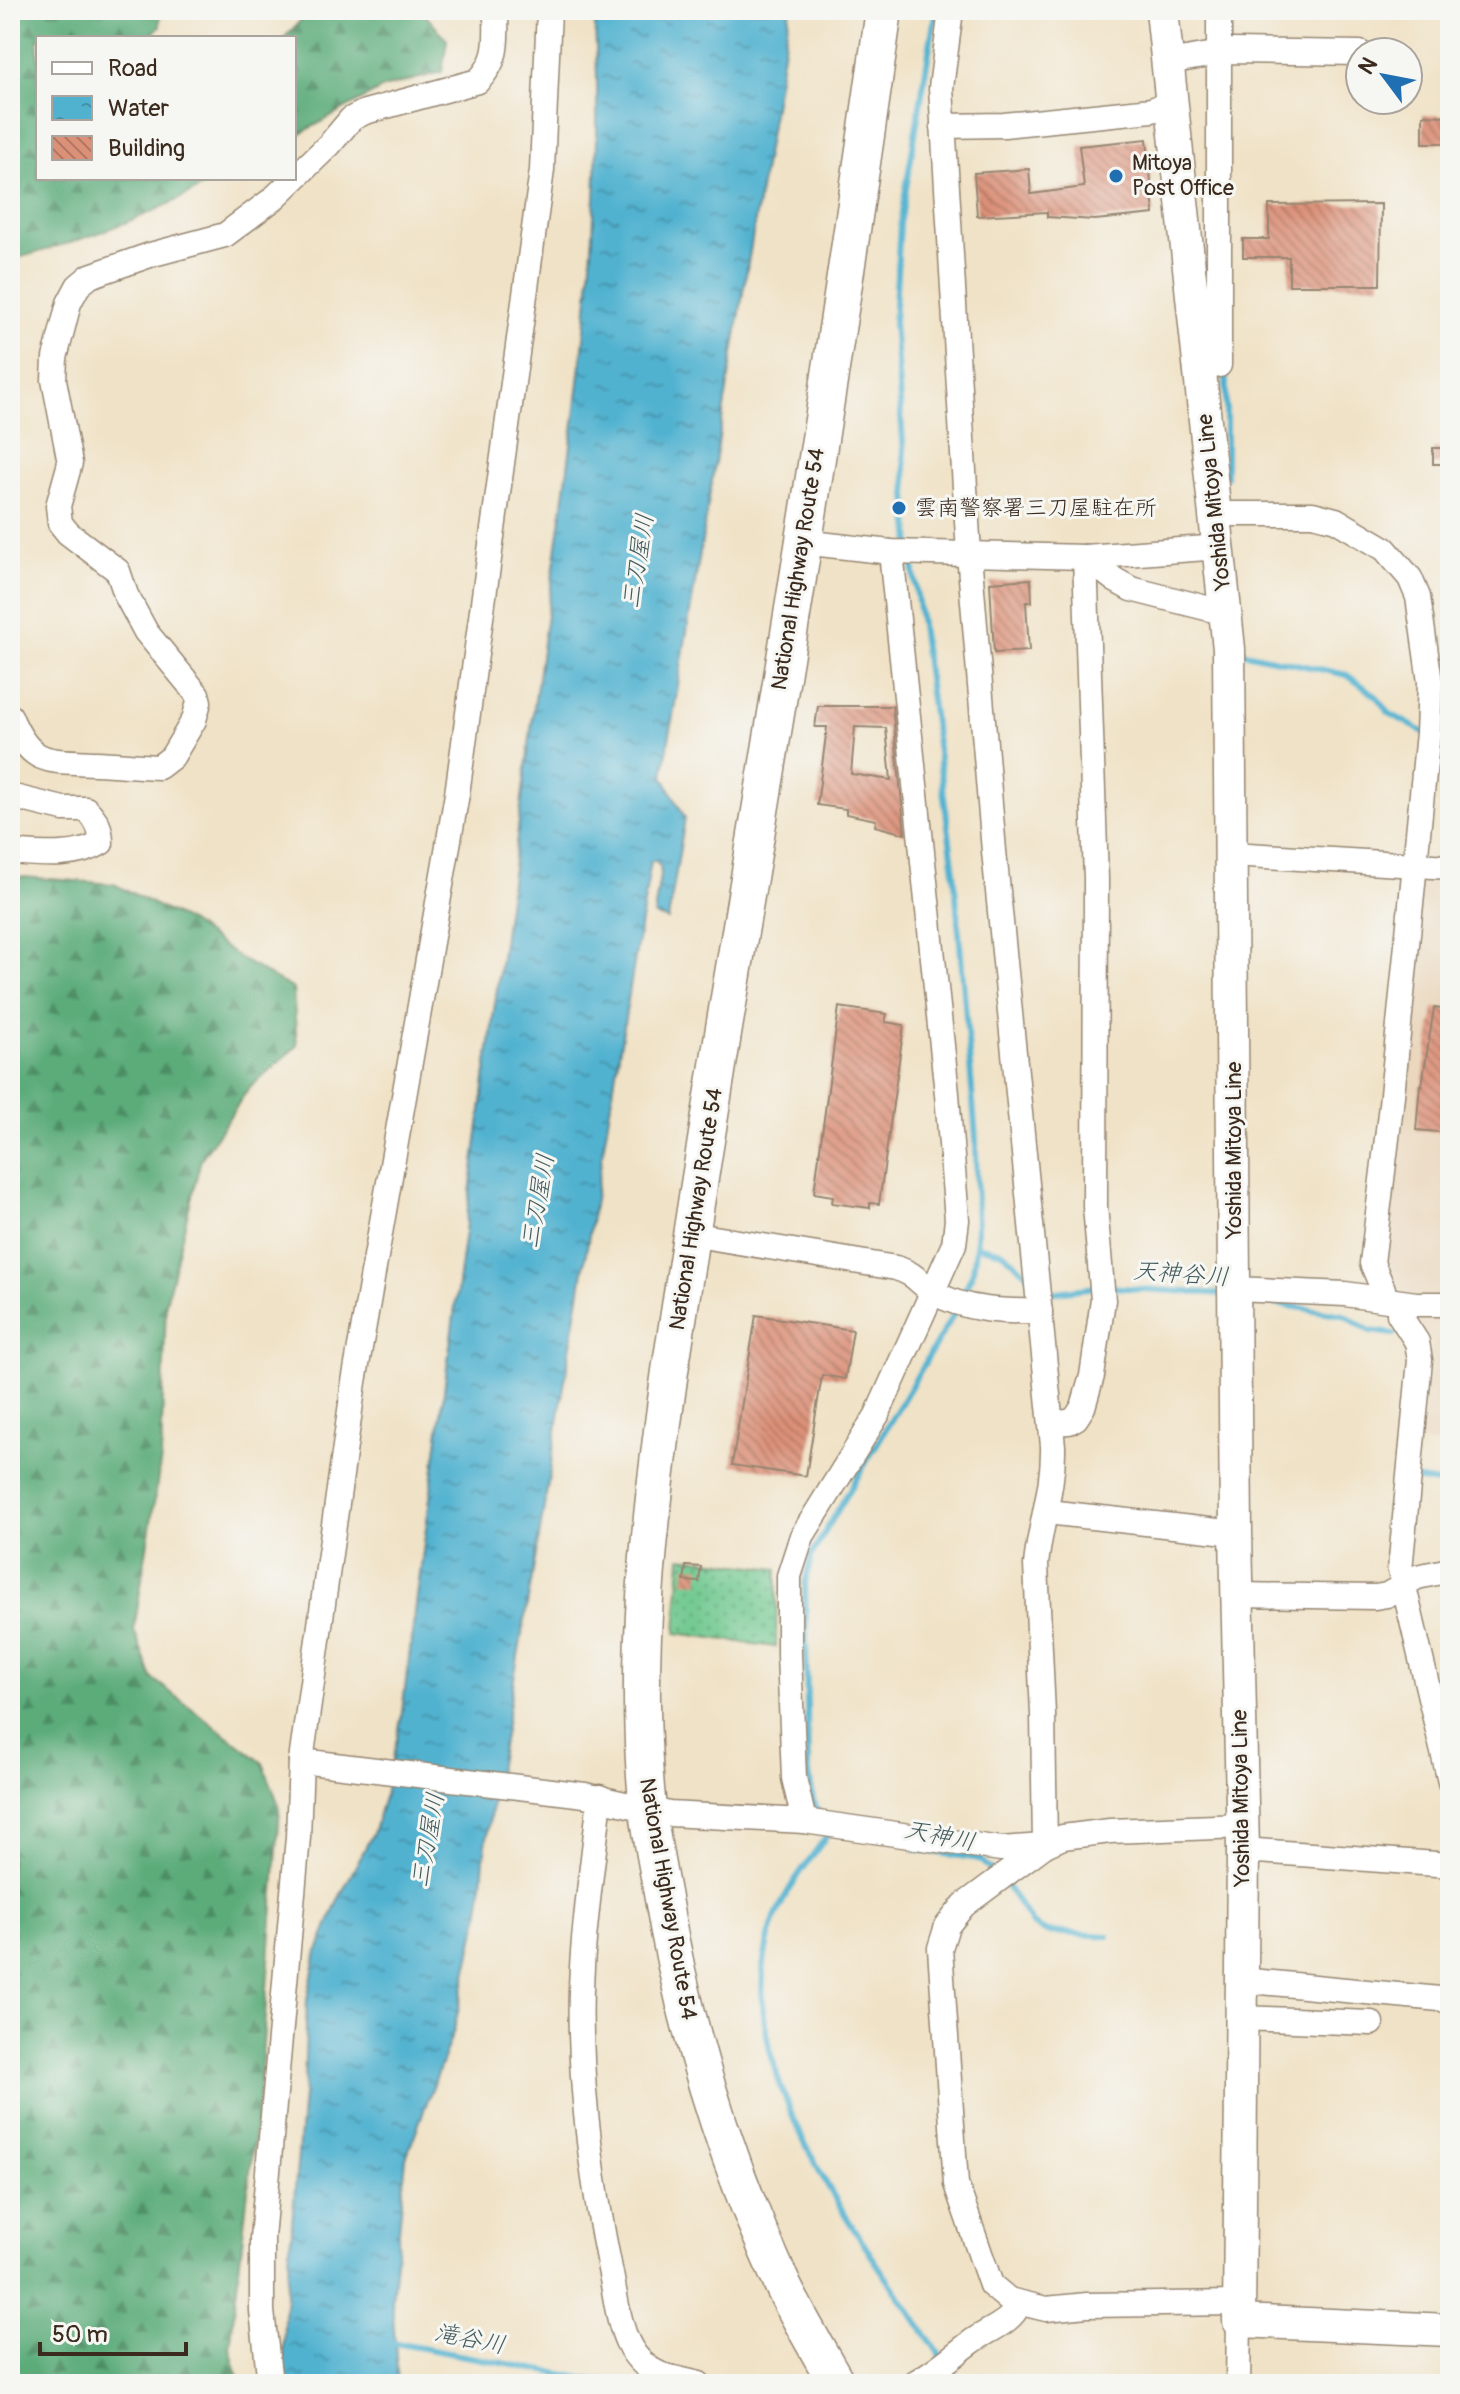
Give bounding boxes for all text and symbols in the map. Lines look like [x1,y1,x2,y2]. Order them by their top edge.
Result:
legend [36,36,296,180]
north arrow [1344,36,1424,116]
text: N [1352,52,1384,80]
text: Road [108,54,158,83]
text: Water [108,94,169,123]
text: Building [108,134,185,163]
place label: Mitoya Post Office [1132,149,1234,202]
marker: Mitoya Post Office [1107,167,1125,185]
street label: Yoshida Mitoya Line [1191,412,1237,592]
street label: National Highway Route 54 [765,446,831,692]
place label: 雲南警察署三刀屋駐在所 [915,494,1157,522]
marker: 雲南警察署三刀屋駐在所 [890,499,908,517]
water label: 三刀屋川 [616,511,660,611]
street label: Yoshida Mitoya Line [1220,1061,1248,1239]
street label: National Highway Route 54 [663,1086,729,1332]
water label: 三刀屋川 [515,1151,561,1251]
water label: 天神谷川 [1132,1256,1230,1292]
street label: Yoshida Mitoya Line [1225,1709,1257,1888]
street label: National Highway Route 54 [633,1776,703,2022]
water label: 三刀屋川 [405,1790,451,1890]
water label: 天神川 [902,1815,978,1857]
scale bar [40,2306,186,2356]
water label: 滝谷川 [432,2318,508,2360]
text: 50 m [52,2320,108,2349]

